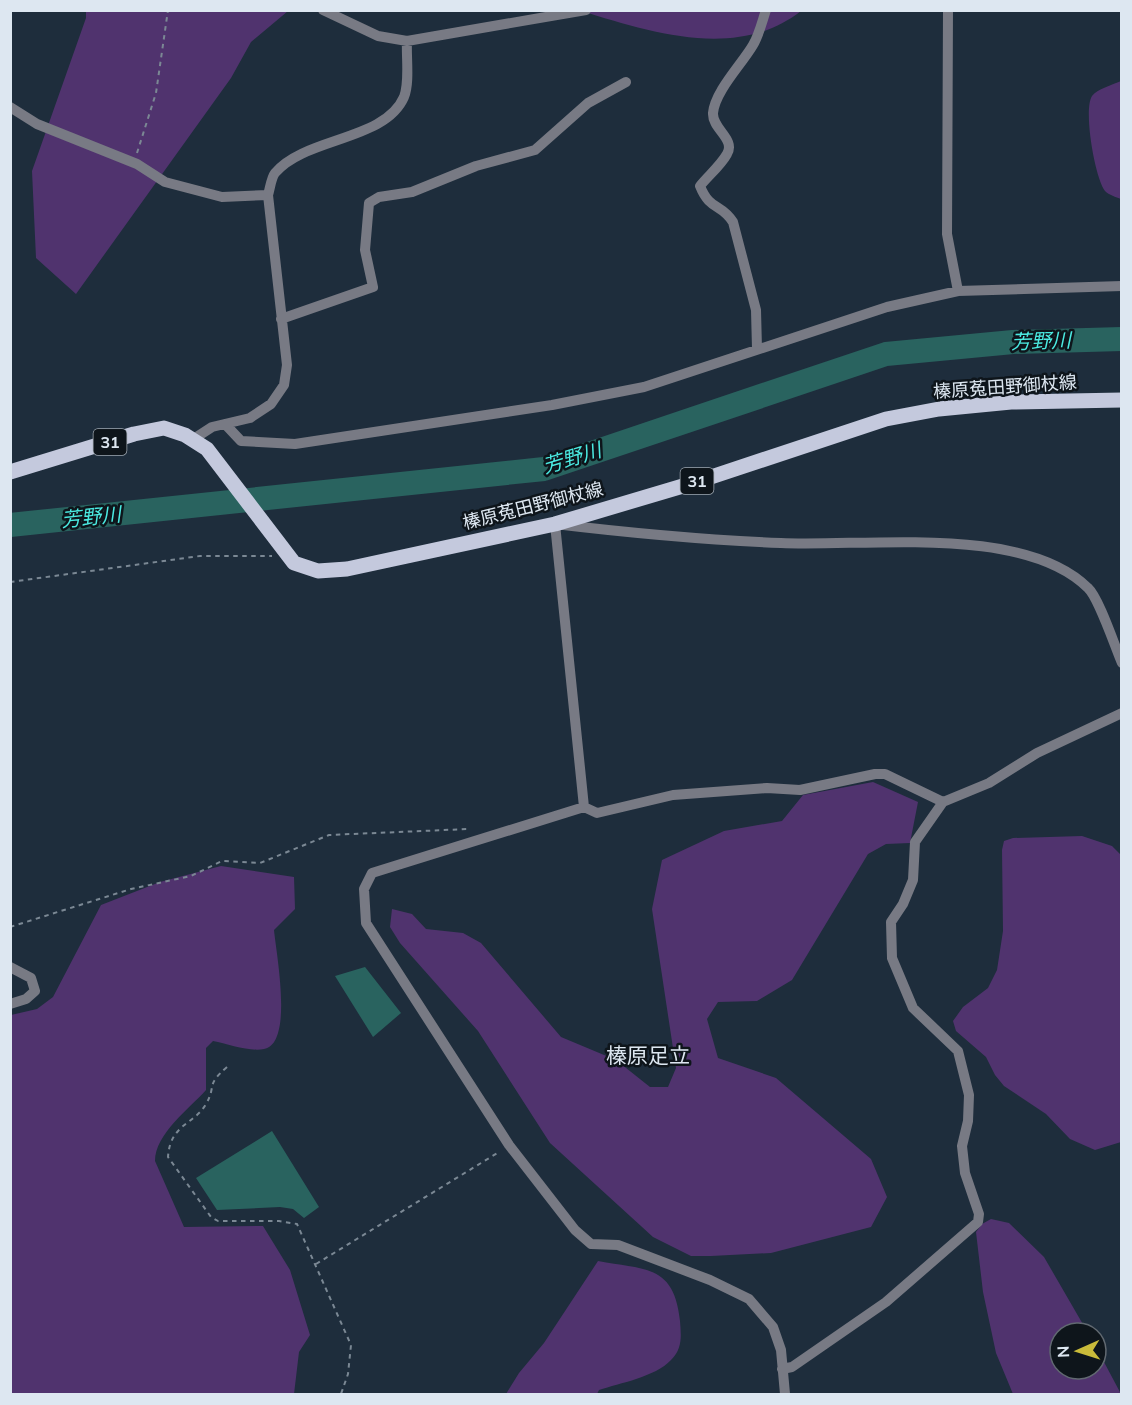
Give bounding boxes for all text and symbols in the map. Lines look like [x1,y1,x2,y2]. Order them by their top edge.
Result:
water label: 芳野川 [1011,327,1073,354]
street label: 榛原菟田野御杖線 [932,370,1078,403]
road number: 31 [94,429,126,455]
water label: 芳野川 [540,436,606,478]
road number: 31 [680,468,714,494]
street label: 榛原菟田野御杖線 [460,477,606,534]
water label: 芳野川 [60,501,124,532]
district label: 榛原足立 [606,1042,690,1068]
north arrow [1048,1321,1108,1381]
text: N [1053,1345,1073,1358]

